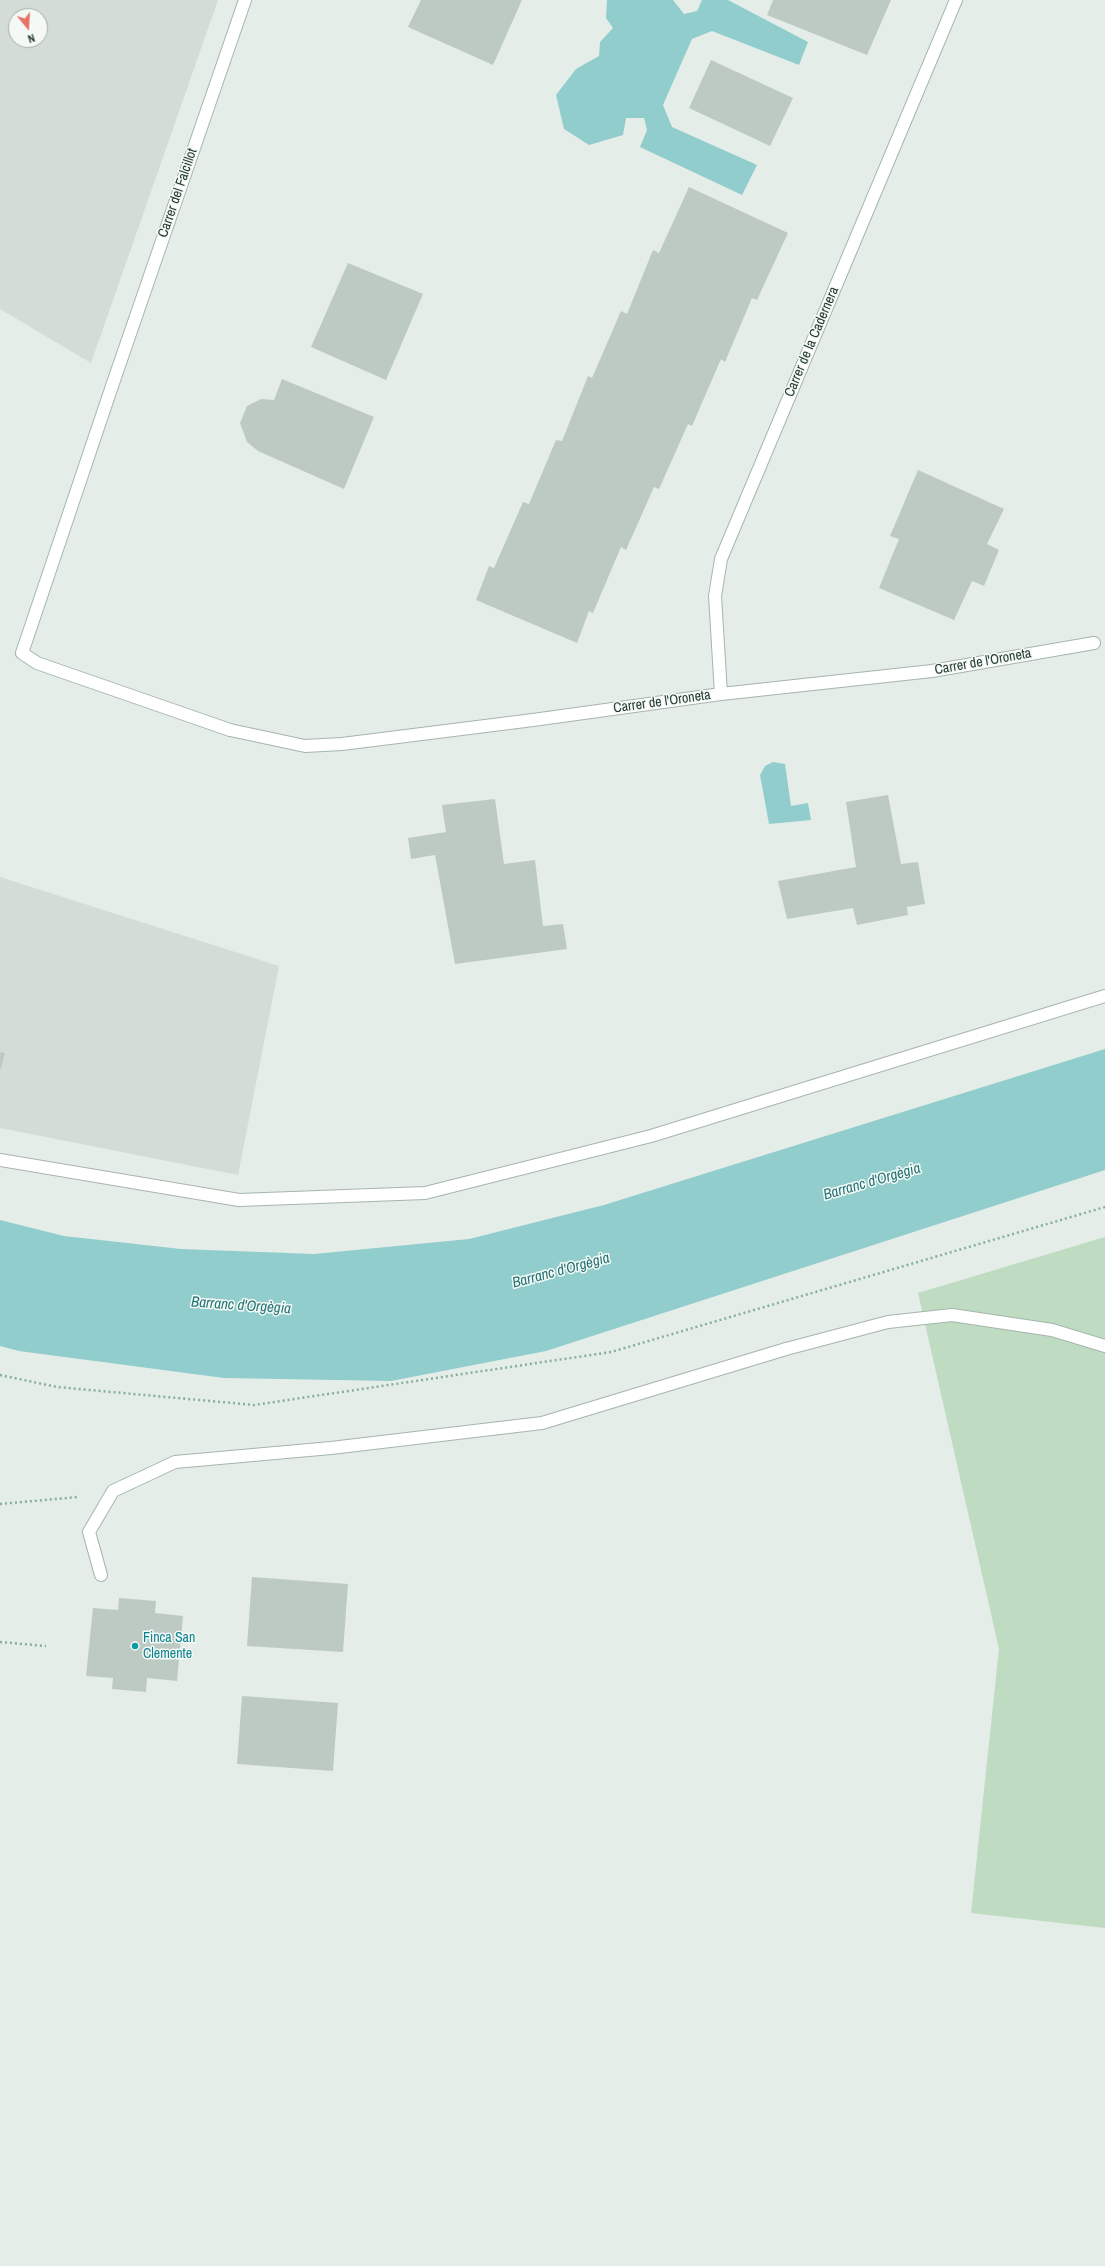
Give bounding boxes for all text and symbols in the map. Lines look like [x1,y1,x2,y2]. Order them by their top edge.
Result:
north arrow [8,8,48,48]
text: N [26,31,37,46]
street label: Carrer del Falcillot [155,146,201,240]
street label: Carrer de la Cadernera [781,284,843,400]
street label: Carrer de l'Oroneta [933,645,1033,679]
street label: Carrer de l'Oroneta [612,687,712,717]
water label: Barranc d'Orgègia [821,1160,923,1204]
water label: Barranc d'Orgègia [510,1249,612,1293]
water label: Barranc d'Orgègia [190,1294,292,1318]
place label: Finca San Clemente [143,1630,195,1662]
marker: Finca San Clemente [130,1641,140,1651]

